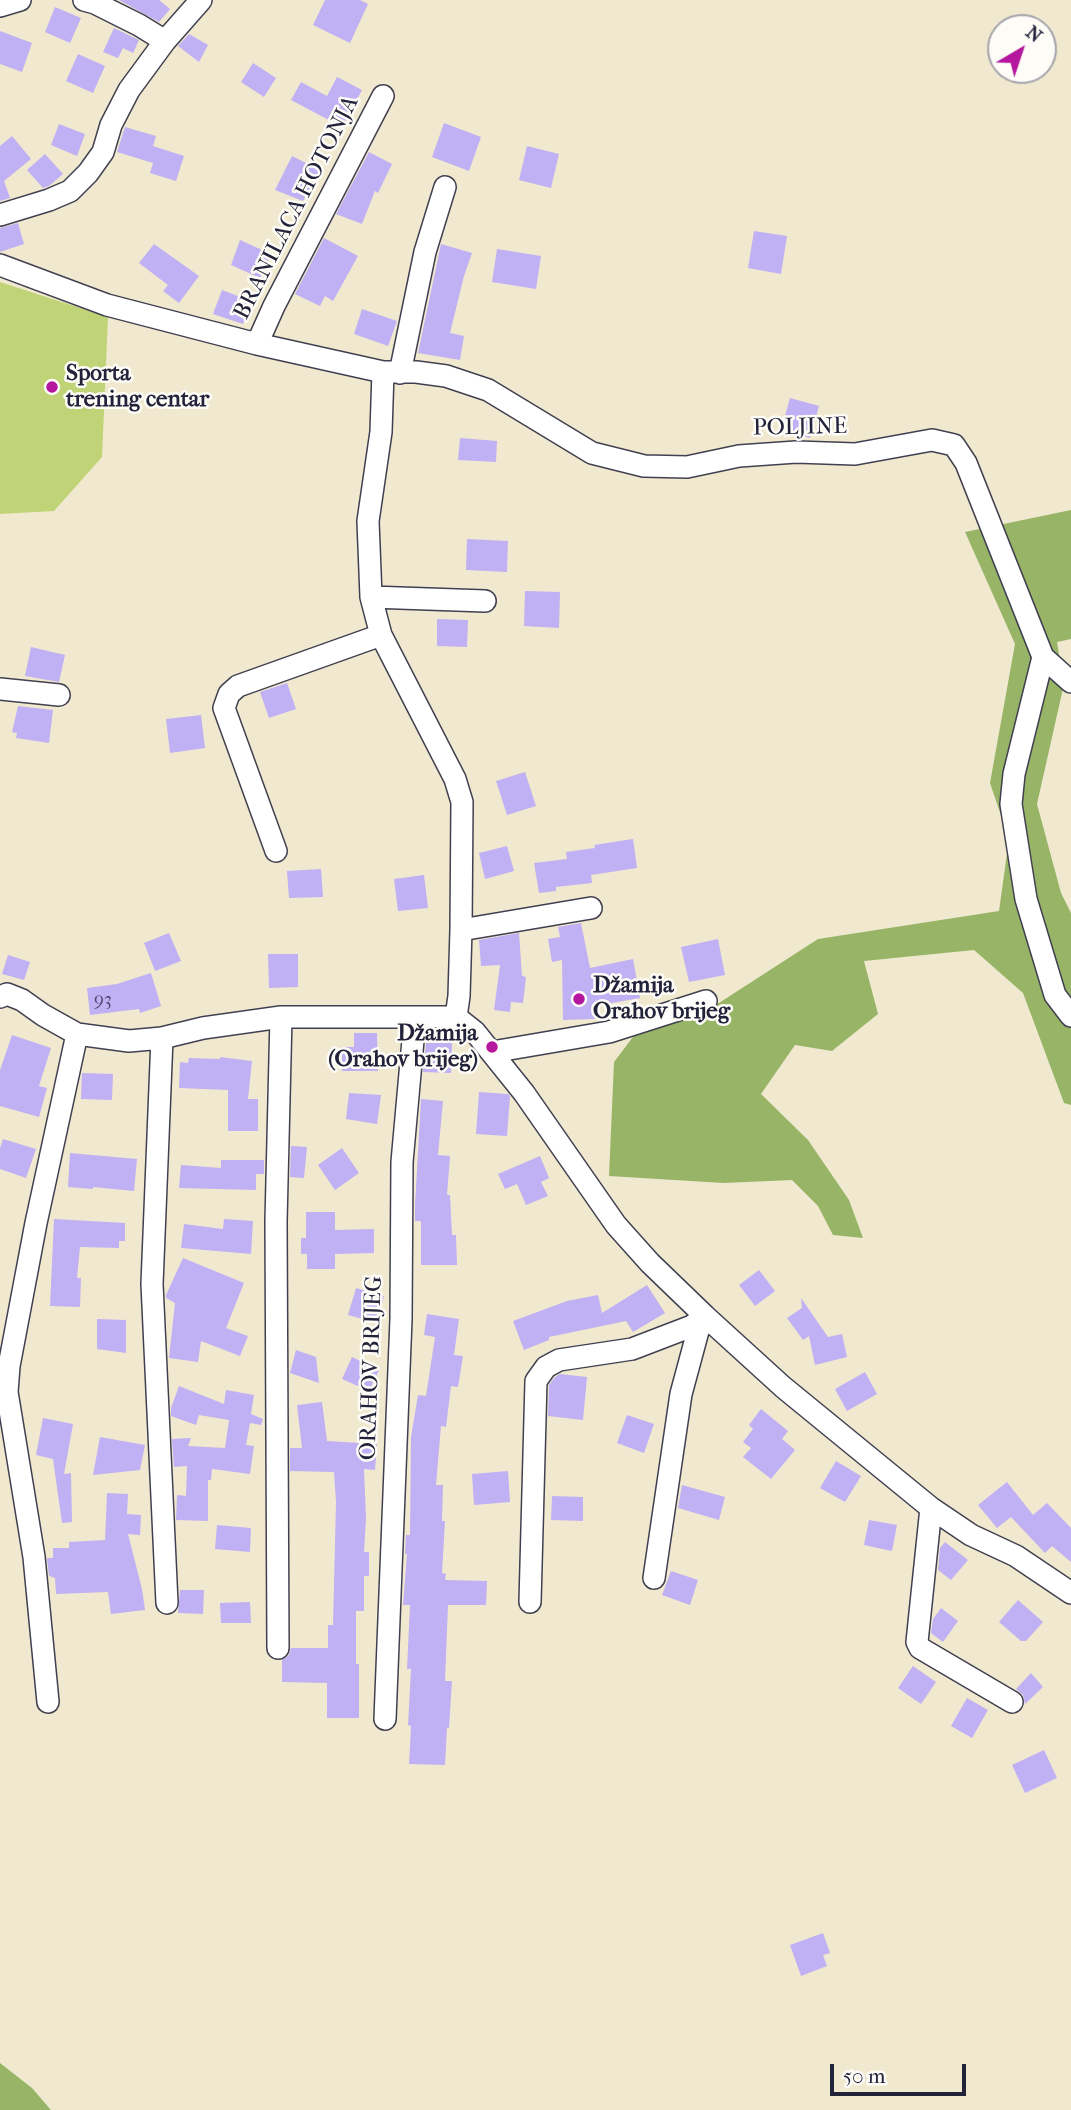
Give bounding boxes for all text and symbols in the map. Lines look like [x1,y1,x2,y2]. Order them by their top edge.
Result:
north arrow [987,14,1057,84]
text: N [1021,21,1046,47]
street label: BRANILACA HOTONJA [229,92,365,324]
place label: Sporta trening centar [66,360,209,414]
marker: Sporta trening centar [44,379,60,395]
street label: POLJINE [753,413,847,443]
place label: Džamija Orahov brijeg [593,972,730,1026]
house number: 93 [94,989,112,1011]
marker: Džamija Orahov brijeg [571,991,587,1007]
place label: Džamija (Orahov brijeg) [328,1020,478,1074]
marker: Džamija (Orahov brijeg) [484,1039,500,1055]
street label: ORAHOV BRIJEG [355,1275,389,1461]
scale bar [833,2050,970,2094]
text: 50 m [843,2064,886,2088]

